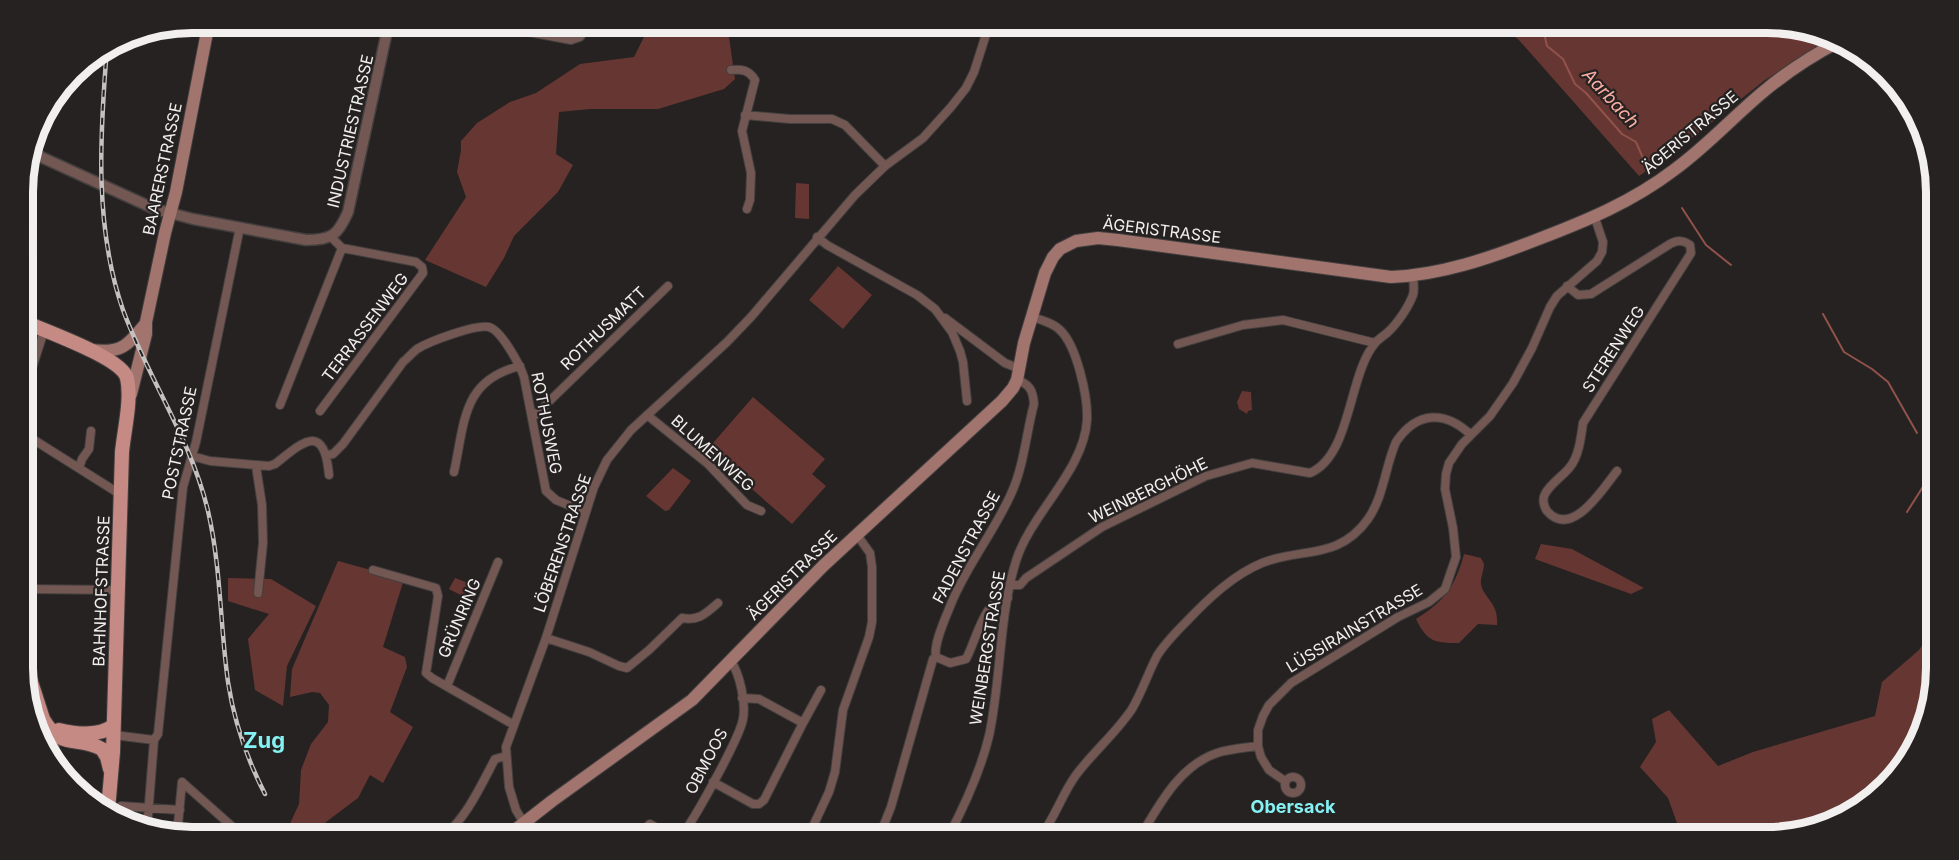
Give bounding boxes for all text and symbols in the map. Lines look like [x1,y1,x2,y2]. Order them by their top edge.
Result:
street label: INDUSTRIESTRASSE [323,52,377,210]
water label: Aarbach [1578,63,1644,132]
street label: ÄGERISTRASSE [1638,86,1742,178]
street label: BAARERSTRASSE [138,101,186,237]
street label: ÄGERISTRASSE [1102,213,1222,247]
street label: TERRASSENWEG [318,269,412,385]
street label: ROTHUSMATT [556,282,650,374]
street label: STERENWEG [1578,302,1648,396]
street label: ROTHUSWEG [527,370,567,476]
street label: POSTSTRASSE [157,385,201,501]
street label: BLUMENWEG [667,410,759,496]
street label: WEINBERGHÖHE [1085,453,1211,527]
street label: LÖBERENSTRASSE [529,471,595,615]
street label: FADENSTRASSE [928,487,1004,607]
street label: BAHNHOFSTRASSE [88,515,114,667]
street label: ÄGERISTRASSE [743,526,841,624]
street label: WEINBERGSTRASSE [965,569,1009,727]
street label: GRÜNRING [433,575,485,661]
street label: LÜSSIRAINSTRASSE [1282,579,1426,677]
street label: OBMOOS [680,725,732,797]
district label: Zug [243,727,285,753]
district label: Obersack [1251,796,1336,817]

